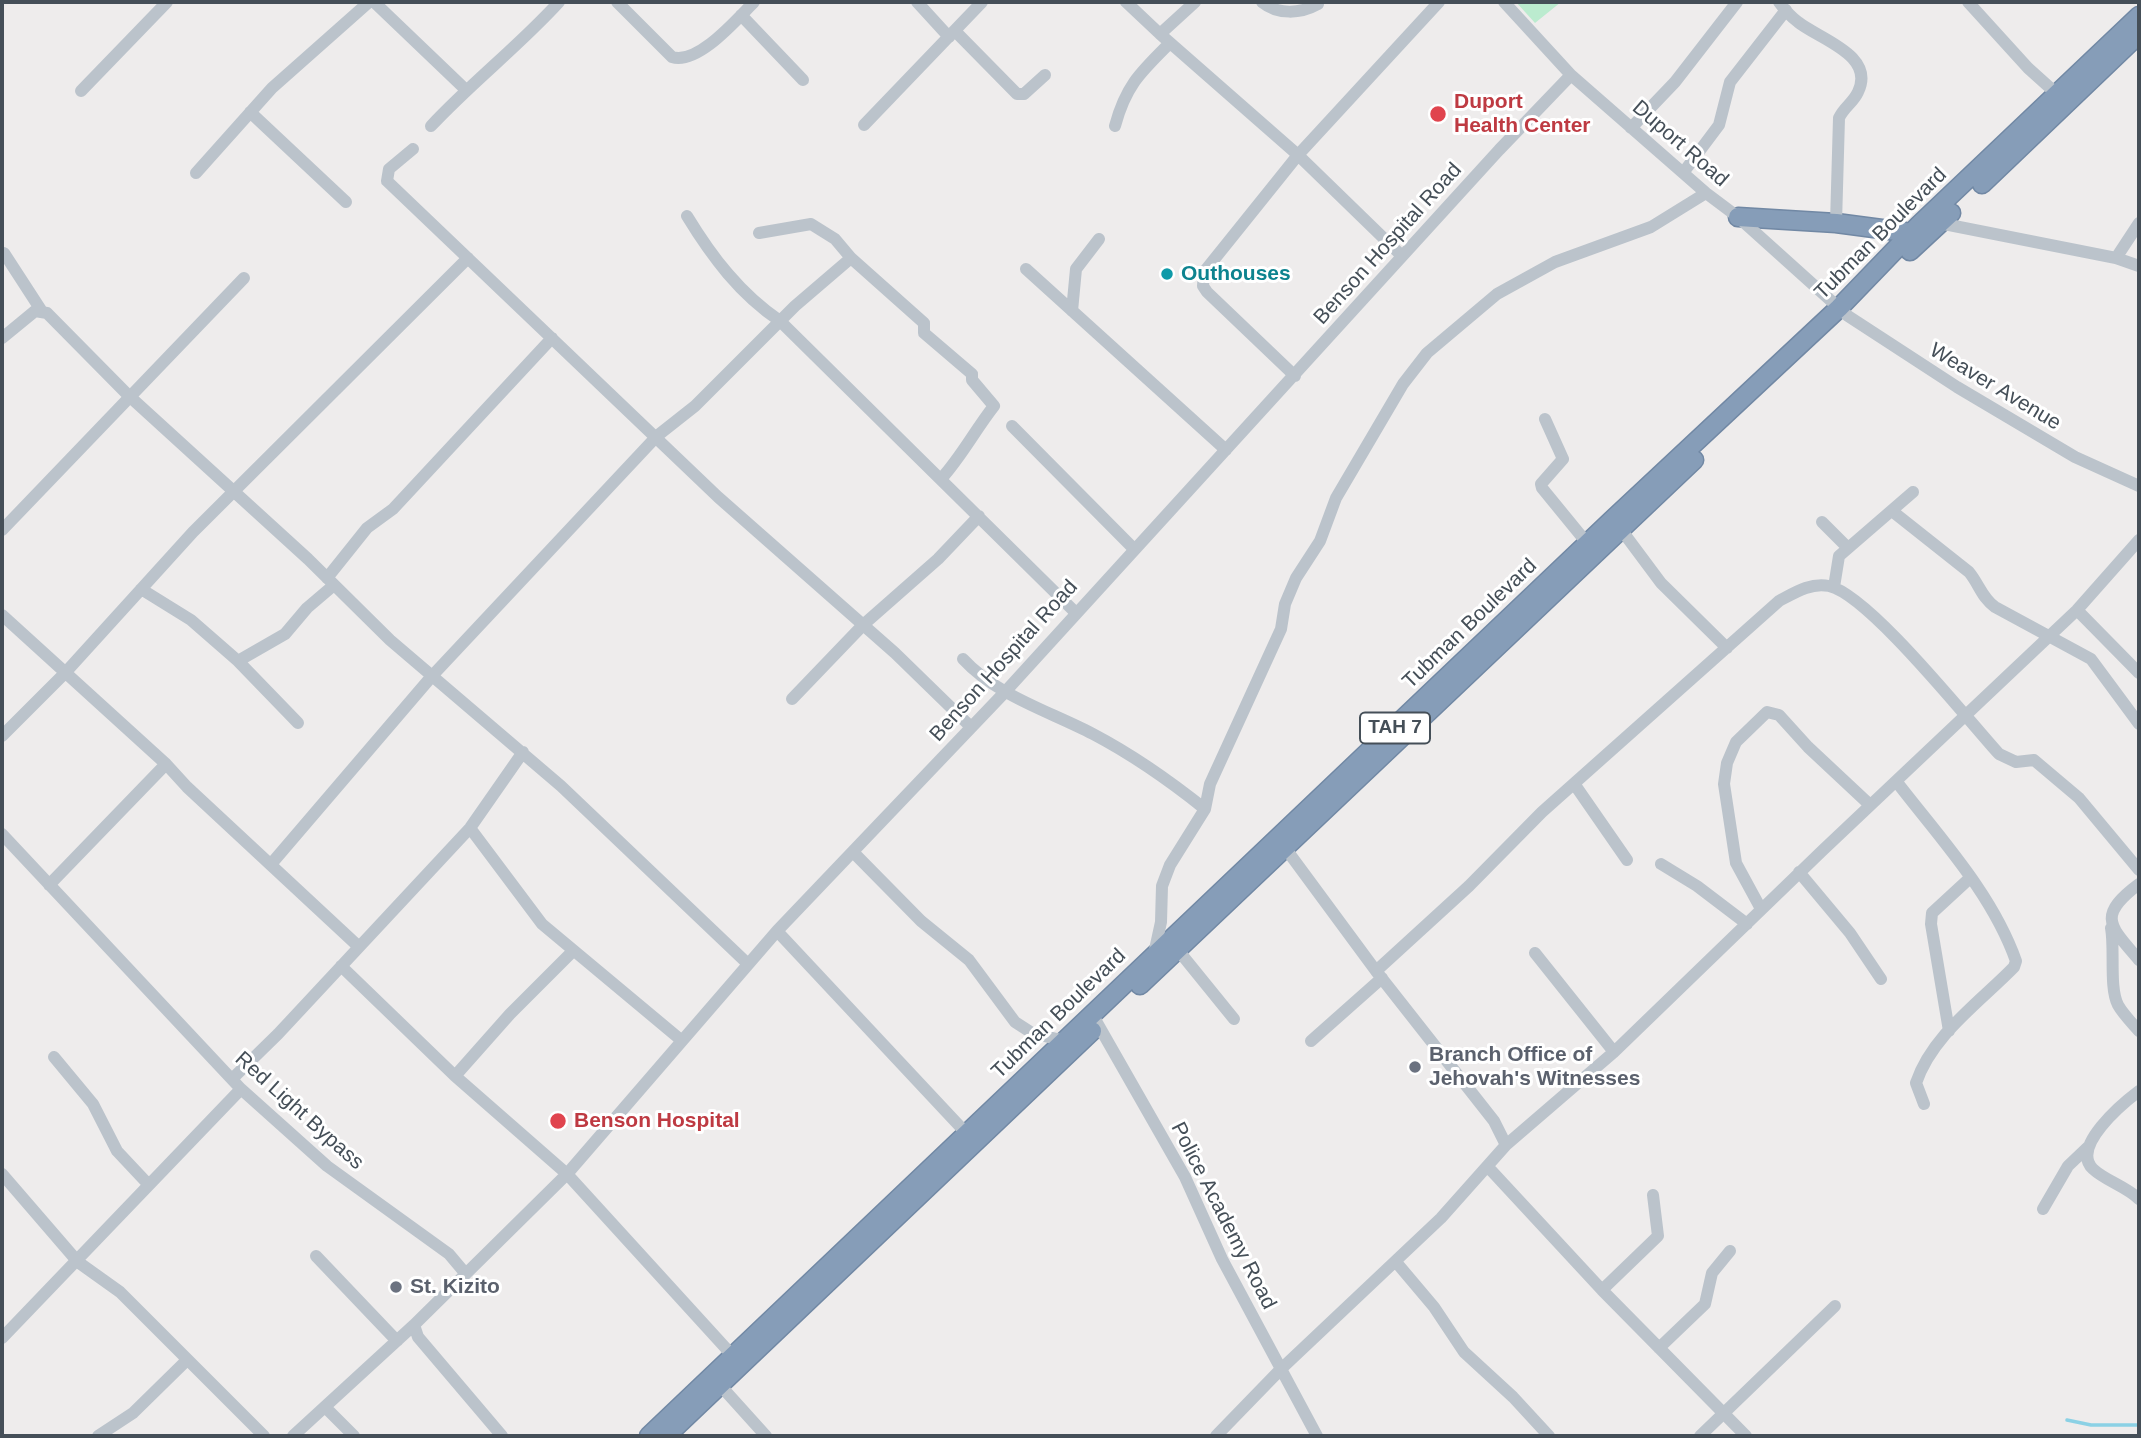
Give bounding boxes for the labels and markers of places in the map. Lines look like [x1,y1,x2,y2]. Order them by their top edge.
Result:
place label: Duport Health Center [1454,89,1591,139]
marker: Duport Health Center [1428,104,1448,124]
place label: Outhouses [1181,261,1291,287]
marker: Outhouses [1159,266,1175,282]
place label: Branch Office of Jehovah's Witnesses [1429,1042,1640,1092]
marker: Branch Office of Jehovah's Witnesses [1407,1059,1423,1075]
place label: Benson Hospital [574,1108,740,1134]
marker: Benson Hospital [548,1111,568,1131]
place label: St. Kizito [410,1274,500,1300]
marker: St. Kizito [388,1279,404,1295]

